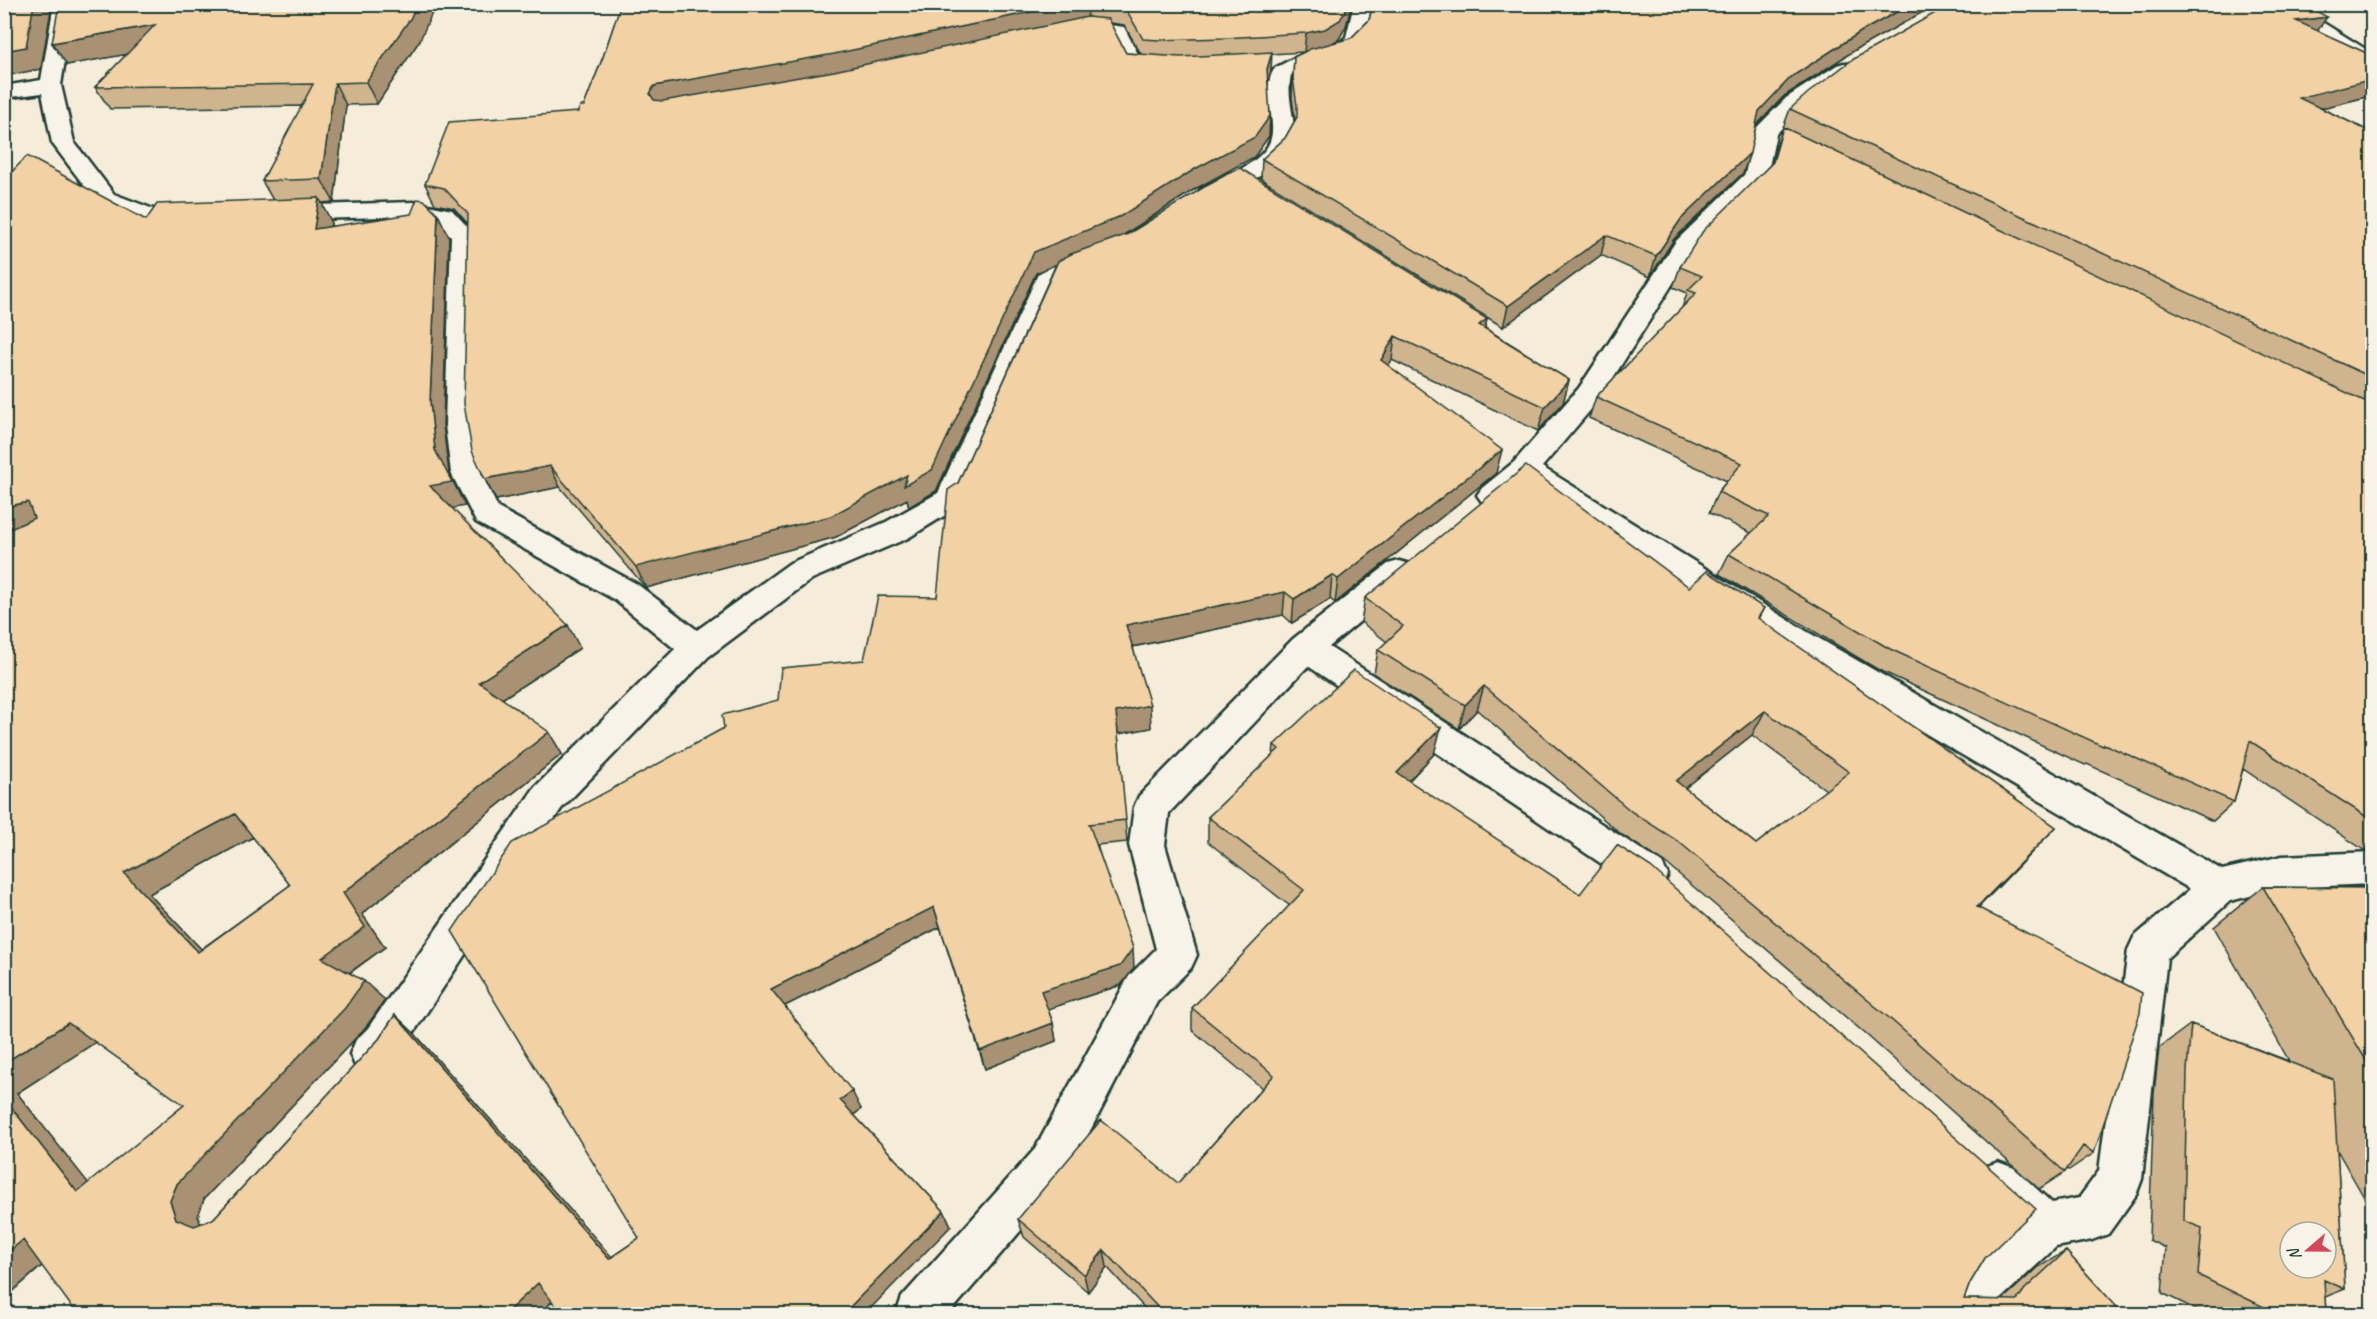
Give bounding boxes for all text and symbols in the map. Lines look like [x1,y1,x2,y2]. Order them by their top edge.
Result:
north arrow [2278,1220,2338,1280]
text: N [2283,1244,2306,1263]

